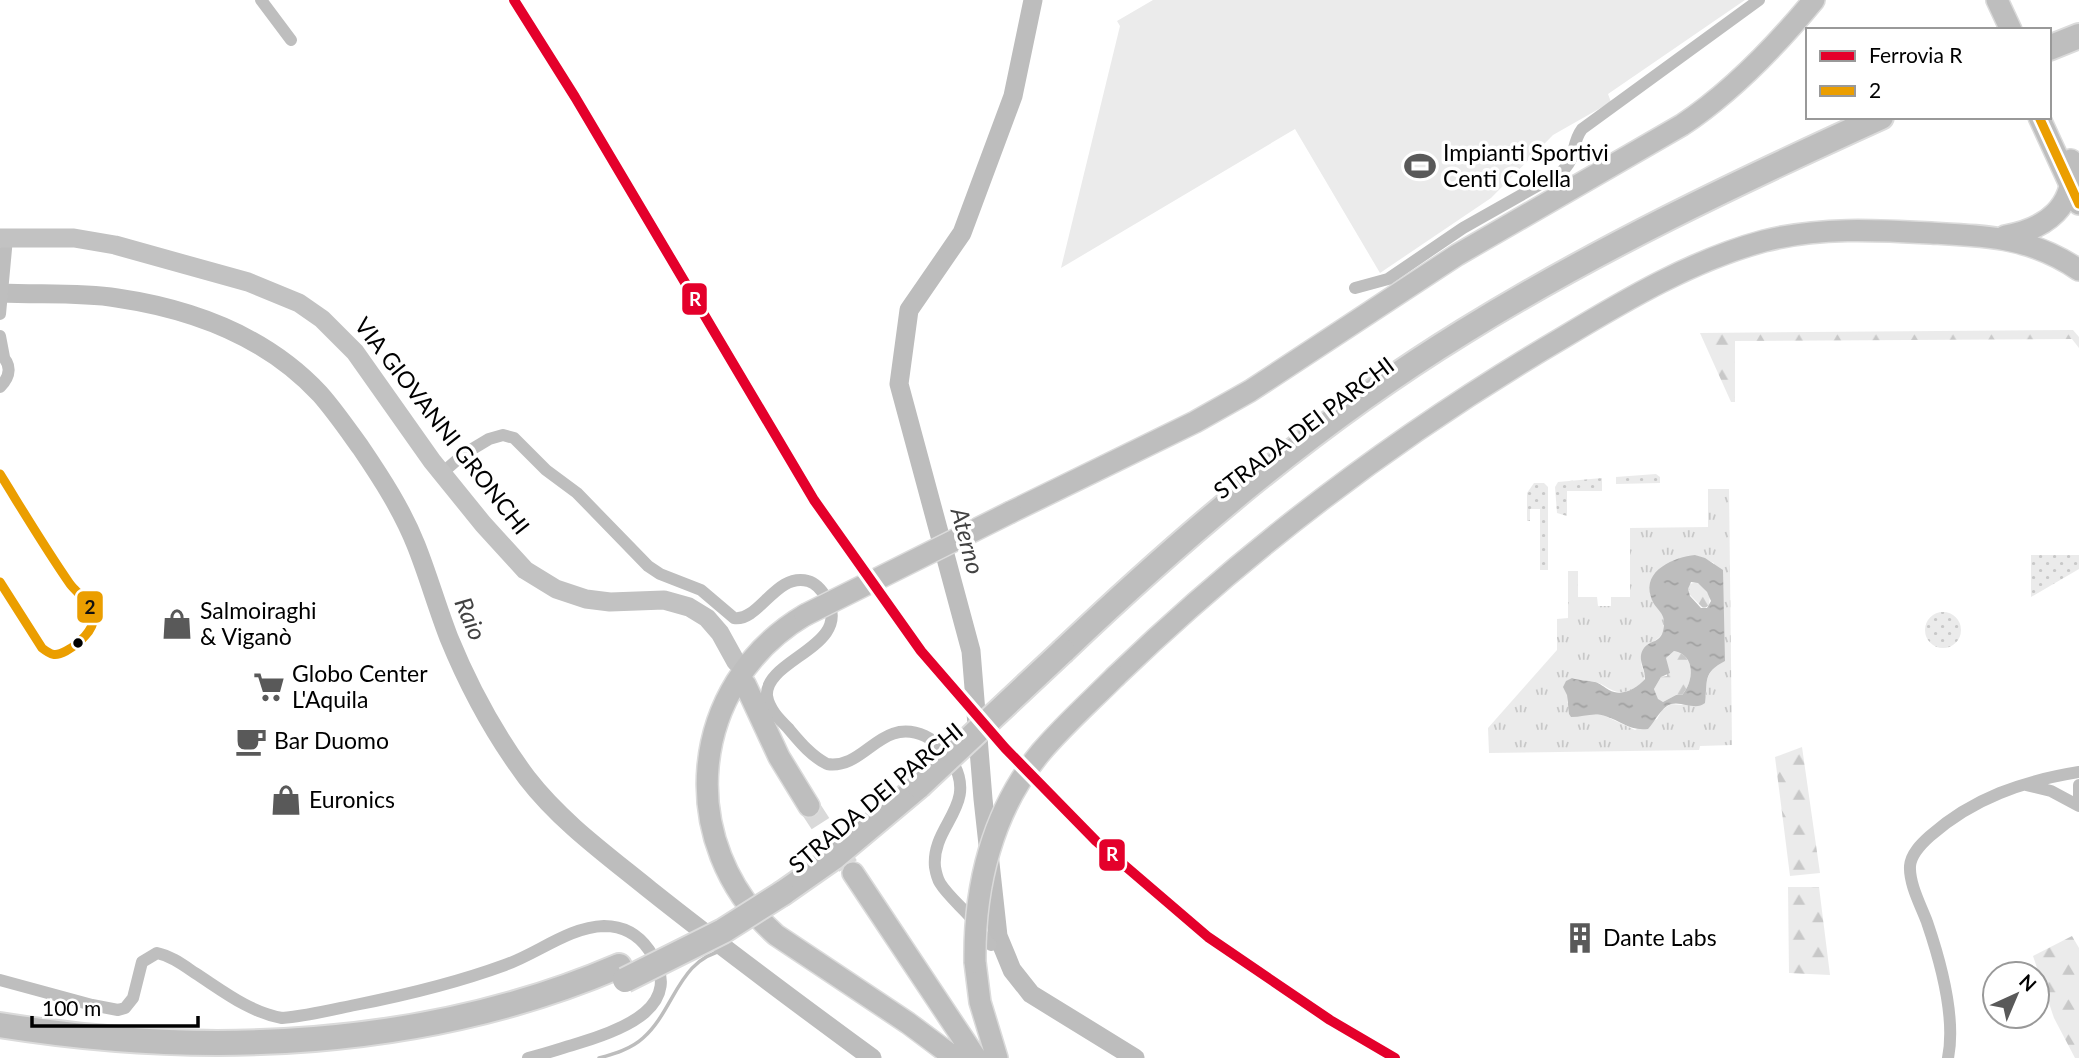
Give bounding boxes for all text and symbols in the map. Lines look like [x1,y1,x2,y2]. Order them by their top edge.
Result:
legend [1806,28,2051,119]
text: Ferrovia R [1869,42,1963,67]
text: 2 [1869,77,1881,102]
place label: Impianti Sportivi Centi Colella [1443,138,1609,192]
sports icon: Impianti Sportivi Centi Colella [1403,149,1437,183]
line badge: R [681,282,708,316]
text: R [689,287,702,310]
street label: VIA GIOVANNI GRONCHI [349,311,536,539]
street label: STRADA DEI PARCHI [1208,350,1399,504]
water label: Aterno [945,503,991,577]
line badge: 2 [76,590,104,624]
water label: Raio [449,593,493,644]
text: 2 [84,595,96,618]
place label: Salmoiraghi & Viganò [200,596,317,650]
shop icon: Salmoiraghi & Viganò [160,607,194,641]
unlabelled marker [71,636,85,650]
place label: Globo Center L'Aquila [292,659,428,713]
supermarket icon: Globo Center L'Aquila [252,670,286,704]
street label: STRADA DEI PARCHI [783,716,968,878]
cafe icon: Bar Duomo [234,724,268,758]
place label: Bar Duomo [274,726,389,754]
shop icon: Euronics [269,783,303,817]
place label: Euronics [309,785,395,813]
line badge: R [1098,838,1126,872]
text: R [1106,842,1119,865]
building icon: Dante Labs [1563,921,1597,955]
place label: Dante Labs [1603,923,1717,951]
north arrow [1981,960,2051,1030]
text: N [2015,969,2041,996]
scale bar [32,984,198,1028]
text: 100 m [42,995,101,1020]

